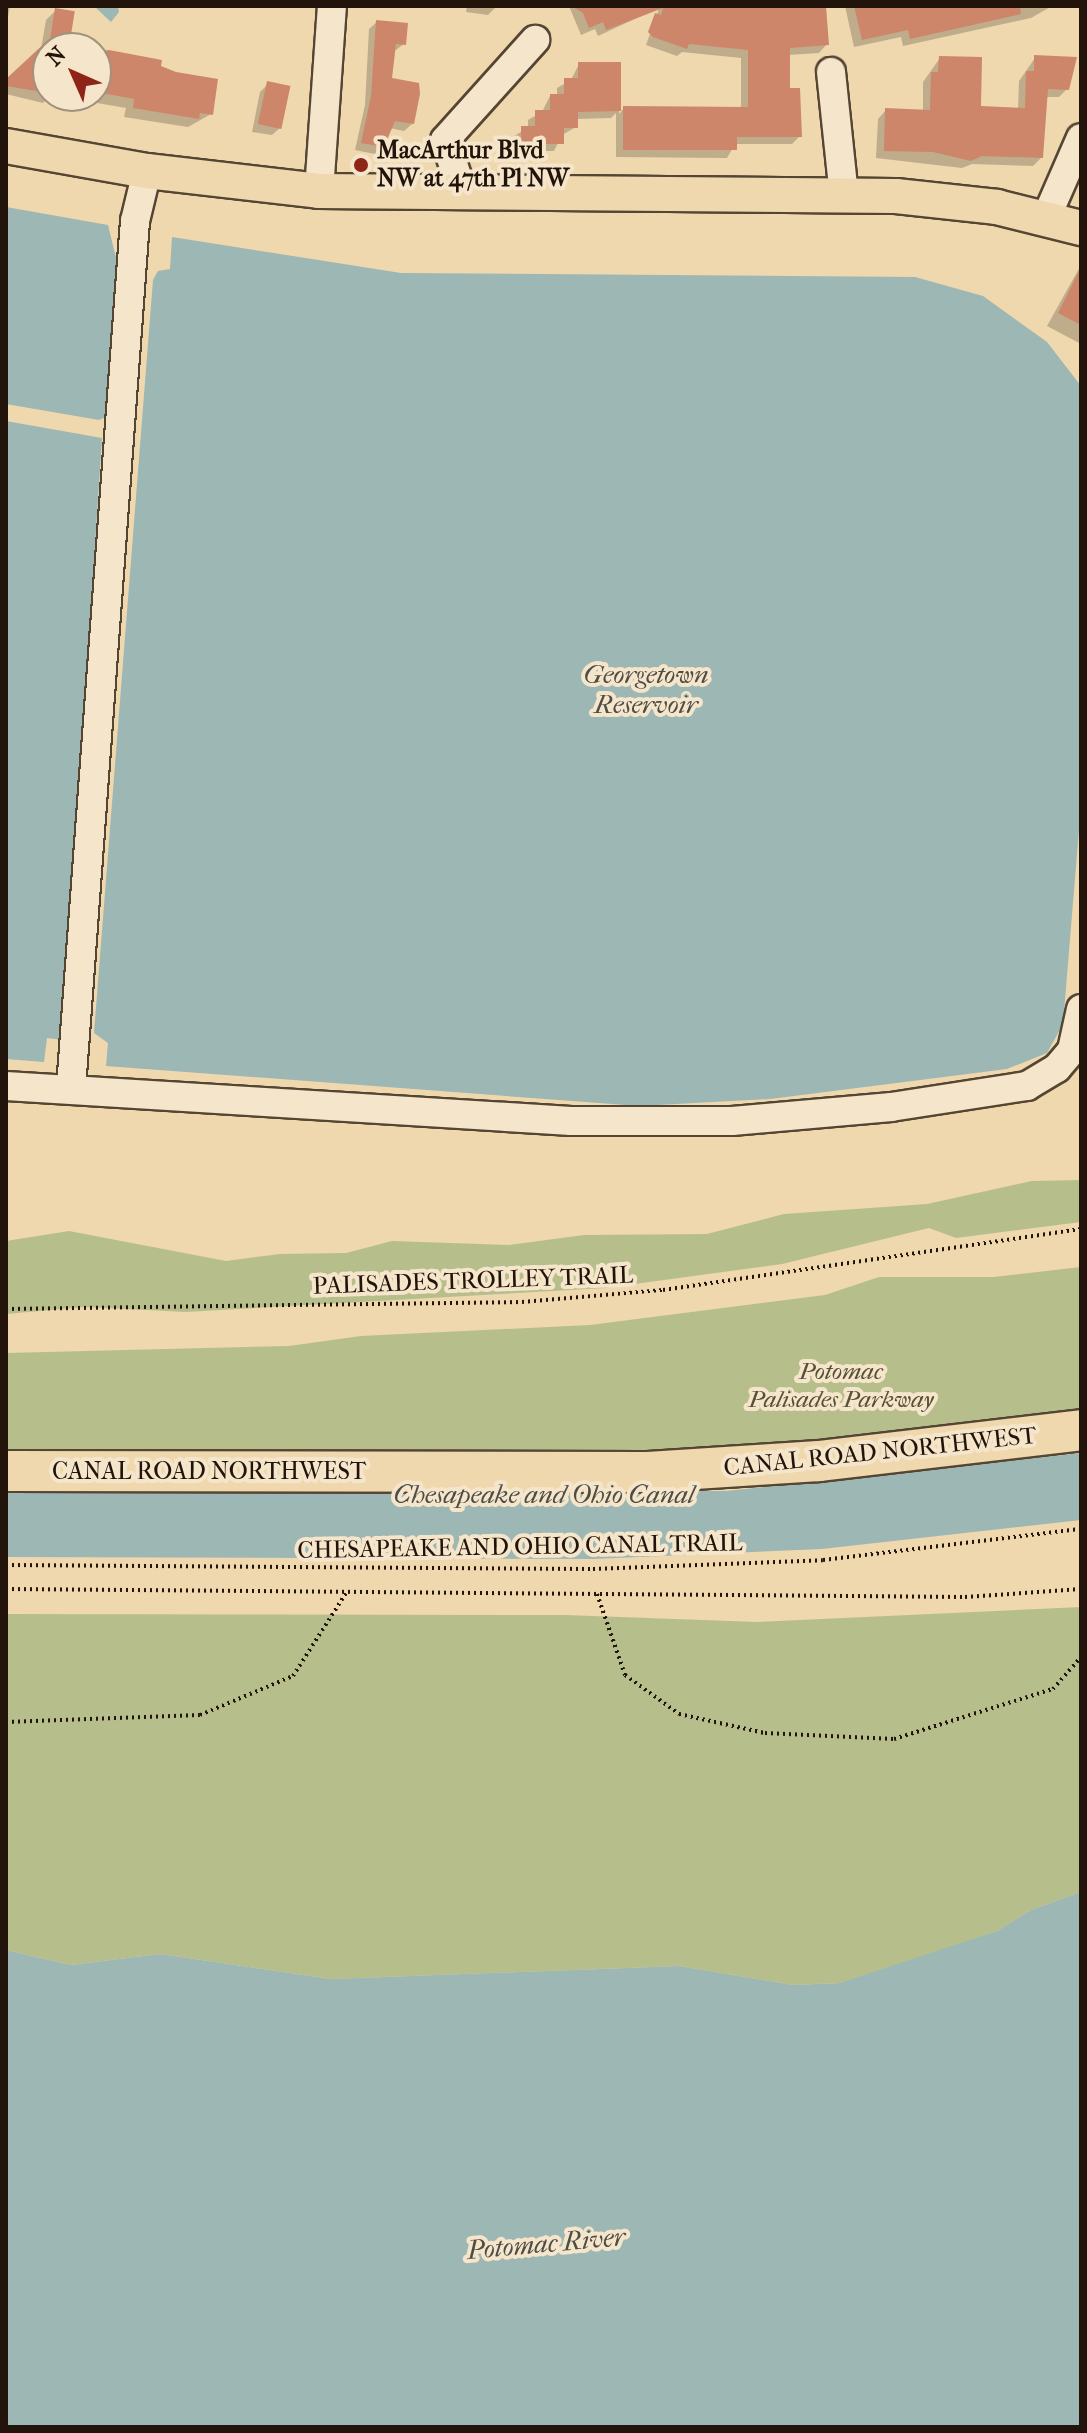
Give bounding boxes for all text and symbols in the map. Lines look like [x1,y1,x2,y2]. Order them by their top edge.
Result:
north arrow [32,32,112,112]
text: N [41,41,72,72]
place label: MacArthur Blvd NW at 47th Pl NW [377,137,569,193]
marker: MacArthur Blvd NW at 47th Pl NW [352,156,370,174]
water label: Georgetown Reservoir [583,659,709,720]
street label: PALISADES TROLLEY TRAIL [312,1261,634,1301]
park label: Potomac Palisades Parkway [748,1358,934,1414]
street label: CANAL ROAD NORTHWEST [722,1421,1038,1483]
street label: CANAL ROAD NORTHWEST [52,1458,366,1486]
water label: Chesapeake and Ohio Canal [394,1479,694,1511]
street label: CHESAPEAKE AND OHIO CANAL TRAIL [297,1529,743,1565]
water label: Potomac River [466,2222,626,2266]

